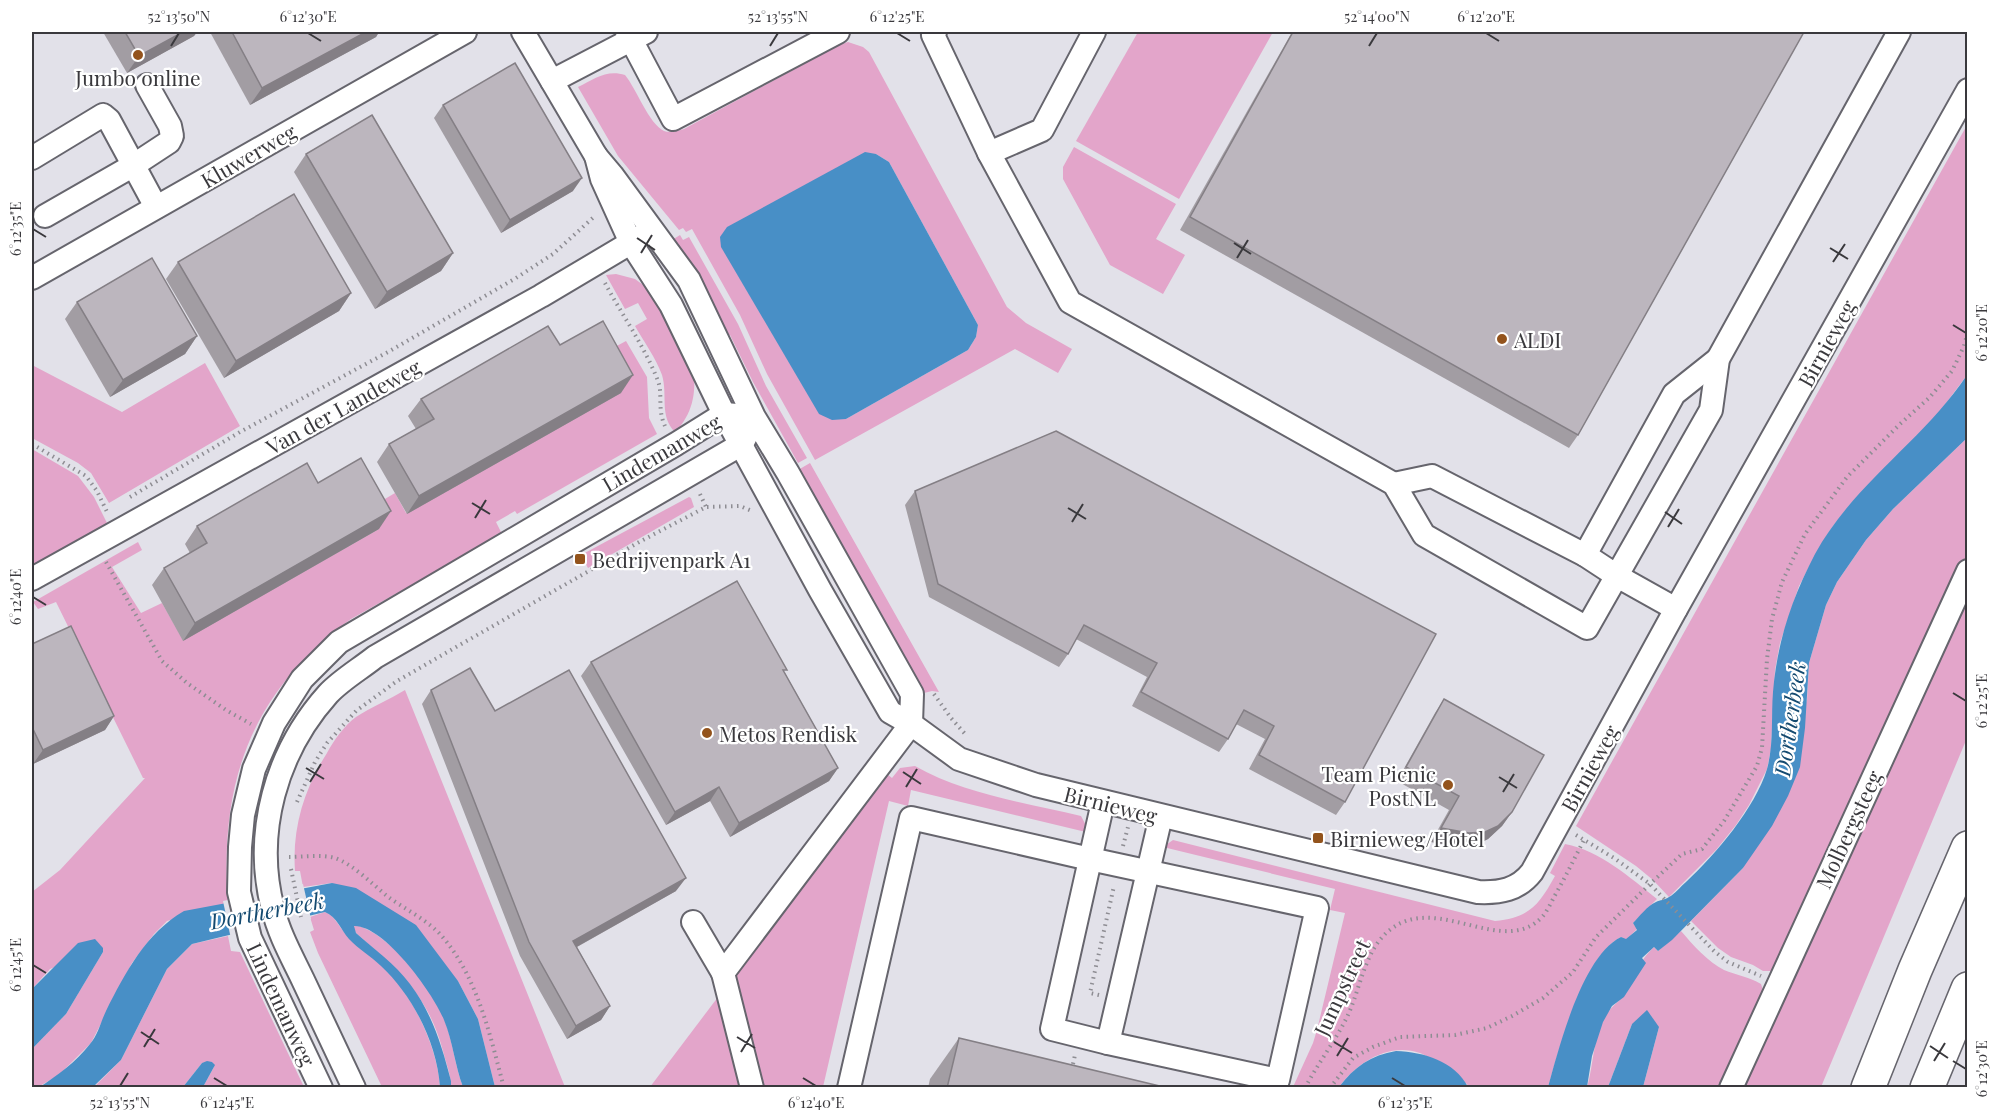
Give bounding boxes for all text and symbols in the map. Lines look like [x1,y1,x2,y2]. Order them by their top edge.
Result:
text: 52°13'50"N [148,6,211,26]
text: 6°12'30"E [279,6,337,26]
text: 52°13'55"N [748,6,809,26]
text: 6°12'25"E [869,6,925,26]
text: 52°14'00"N [1344,6,1410,26]
text: 6°12'20"E [1457,6,1515,26]
marker: Jumbo online [131,48,145,62]
place label: Jumbo online [74,63,201,91]
street label: Kluwerweg [195,116,301,194]
text: 6°12'35"E [5,202,25,256]
street label: Birnieweg [1791,294,1861,392]
text: 6°12'20"E [1971,304,1991,362]
place label: ALDI [1513,325,1561,353]
marker: ALDI [1495,332,1509,346]
street label: Van der Landeweg [260,352,425,461]
street label: Lindemanweg [596,407,726,497]
place label: Bedrijvenpark A1 [592,545,751,573]
marker: Bedrijvenpark A1 [573,552,587,566]
text: 6°12'40"E [5,569,25,625]
water label: Dortherbeek [1766,660,1812,779]
text: 6°12'25"E [1971,673,1991,729]
place label: Metos Rendisk [719,719,858,747]
street label: Birnieweg [1554,719,1624,817]
marker: Metos Rendisk [700,726,714,740]
place label: Team Picnic PostNL [1321,759,1436,811]
street label: Molbergsteeg [1808,765,1888,893]
marker: Team Picnic PostNL [1441,778,1455,792]
street label: Birnieweg [1061,779,1161,829]
place label: Birnieweg/Hotel [1330,824,1484,852]
marker: Birnieweg/Hotel [1311,831,1325,845]
water label: Dortherbeek [207,884,326,936]
street label: Jumpstreet [1306,933,1376,1041]
text: 6°12'45"E [5,938,25,992]
street label: Lindemanweg [241,938,323,1070]
text: 6°12'30"E [1971,1040,1991,1098]
text: 52°13'55"N [90,1092,151,1112]
text: 6°12'45"E [200,1092,254,1112]
text: 6°12'40"E [788,1092,844,1112]
text: 6°12'35"E [1378,1092,1432,1112]

